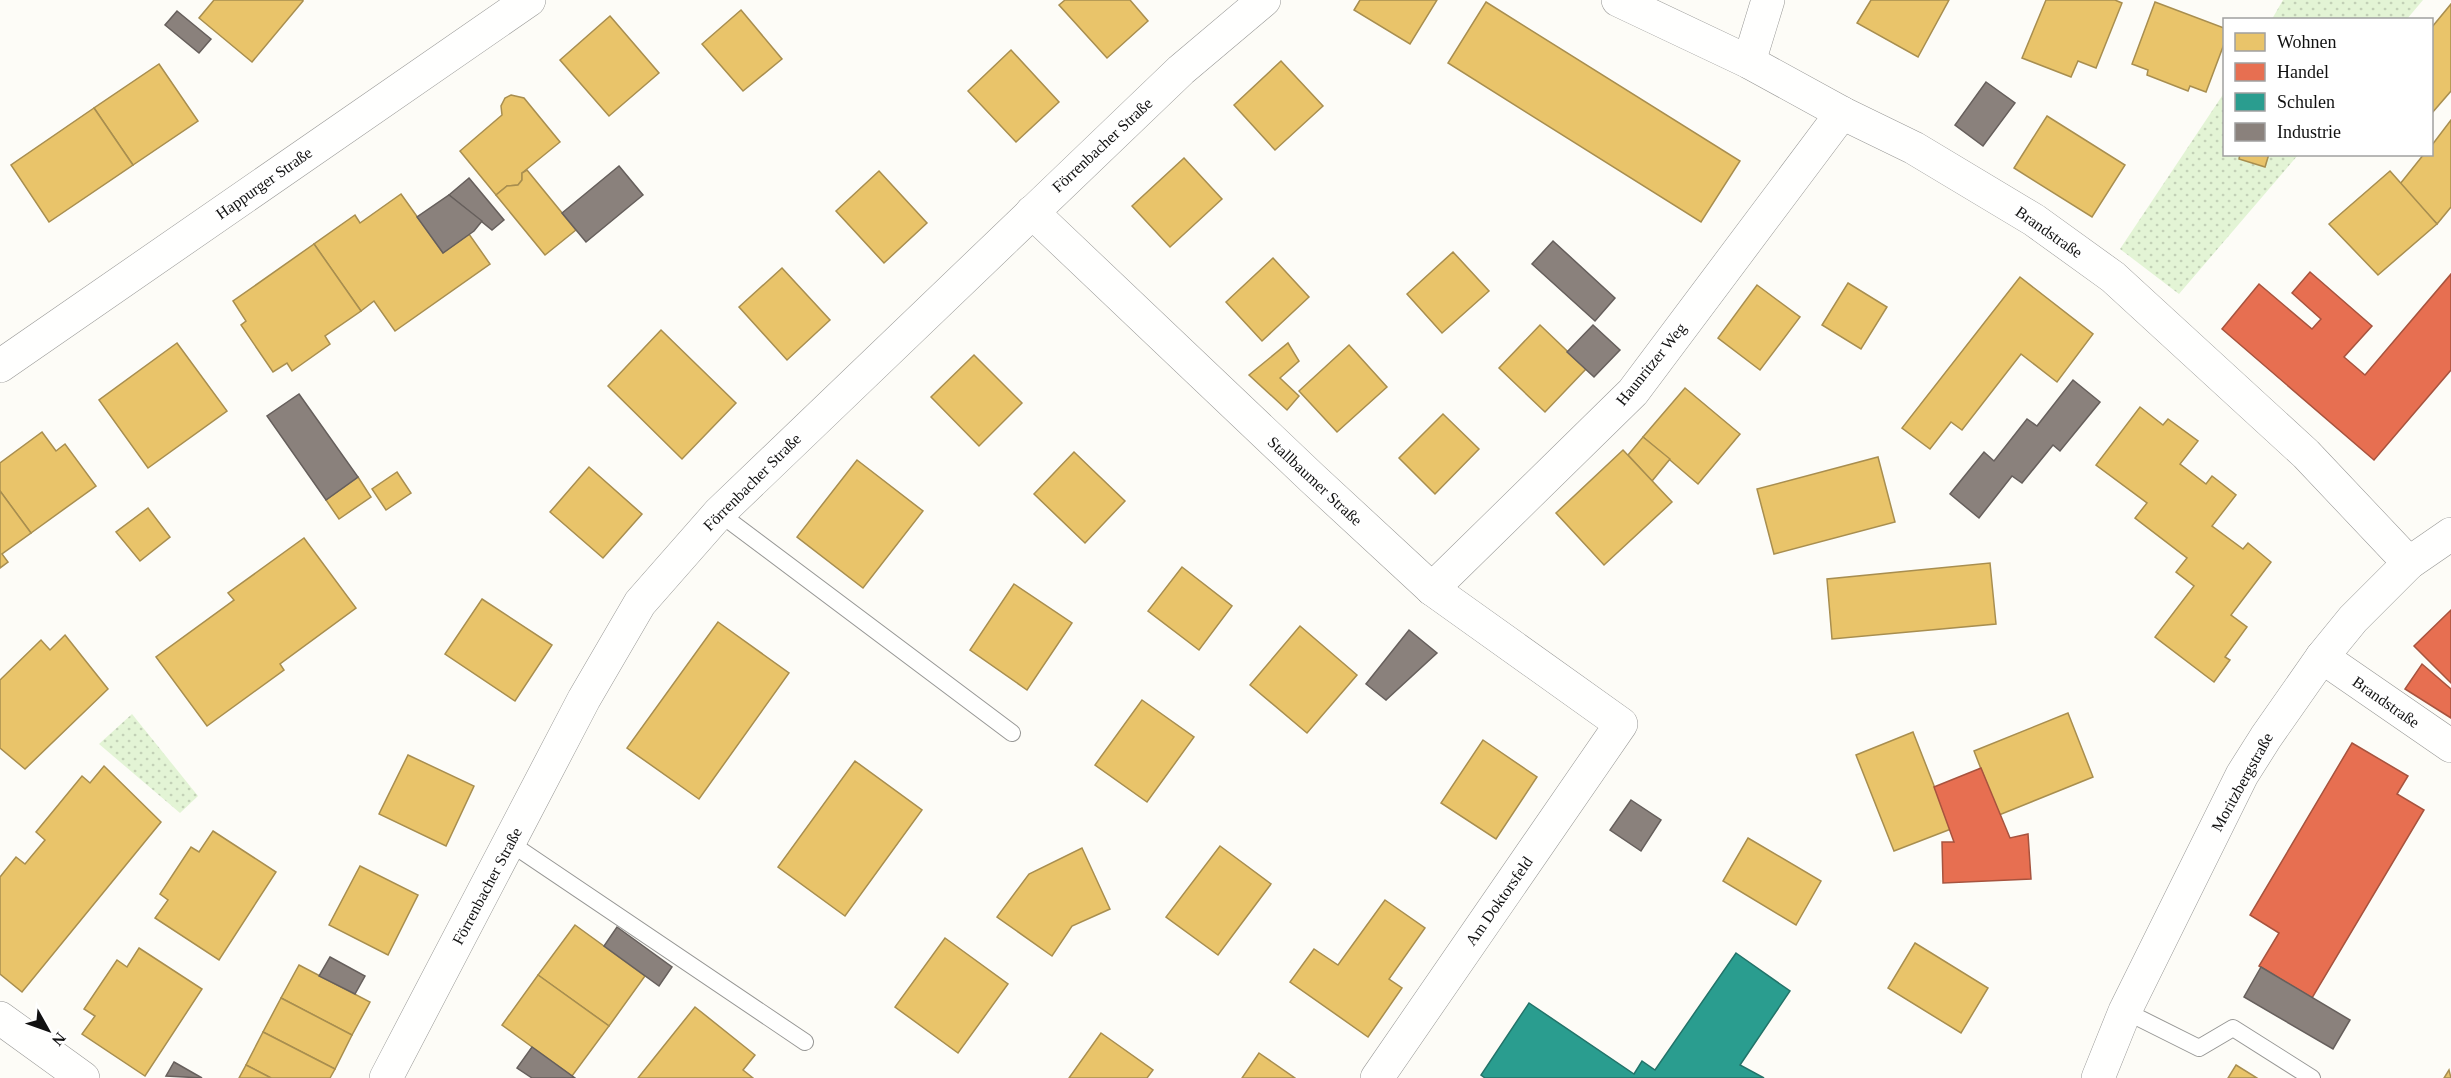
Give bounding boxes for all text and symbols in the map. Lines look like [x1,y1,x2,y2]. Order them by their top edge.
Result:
legend [2223,18,2433,156]
text: Wohnen [2277,32,2337,52]
text: Handel [2277,62,2329,82]
text: Schulen [2277,92,2335,112]
street label: Förrenbacher Straße [1049,94,1155,196]
text: Industrie [2277,122,2341,142]
street label: Happurger Straße [213,144,316,223]
street label: Brandstraße [2012,203,2086,261]
street label: Haunritzer Weg [1613,319,1690,409]
street label: Förrenbacher Straße [700,430,804,534]
street label: Stallbaumer Straße [1265,433,1365,529]
street label: Brandstraße [2349,673,2423,731]
street label: Moritzbergstraße [2208,730,2277,835]
street label: Förrenbacher Straße [449,825,525,947]
street label: Am Doktorsfeld [1462,853,1536,949]
north arrow [18,1000,78,1060]
text: N [49,1029,69,1050]

